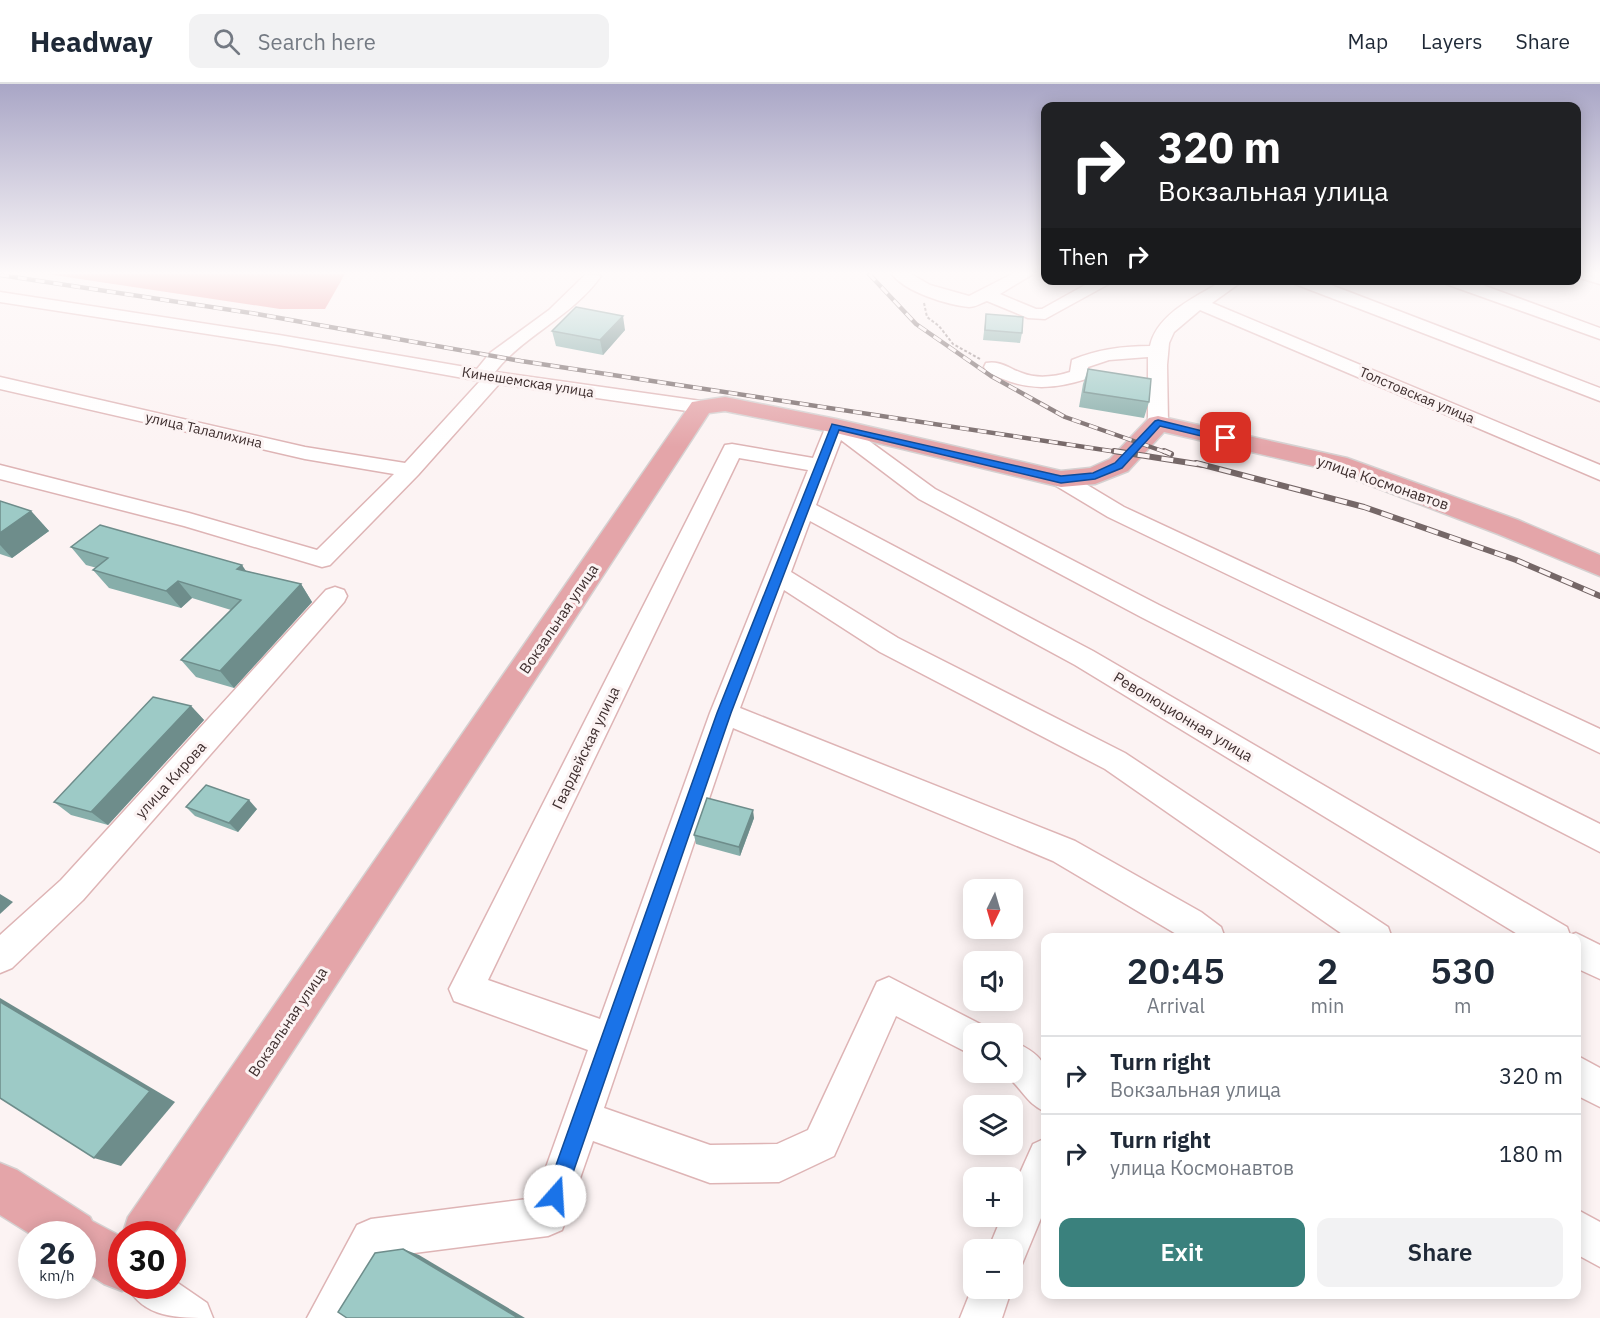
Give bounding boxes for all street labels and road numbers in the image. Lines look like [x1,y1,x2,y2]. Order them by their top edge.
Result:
street label: Кинешемская улица [461,363,596,401]
street label: Толстовская улица [1357,363,1478,428]
street label: улица Талалихина [144,408,265,452]
street label: улица Космонавтов [1315,451,1452,514]
street label: Вокзальная улица [515,560,602,677]
street label: Революционная улица [1110,668,1256,766]
street label: Гвардейская улица [548,683,624,812]
street label: улица Кирова [131,737,210,822]
street label: Вокзальная улица [244,963,331,1080]

